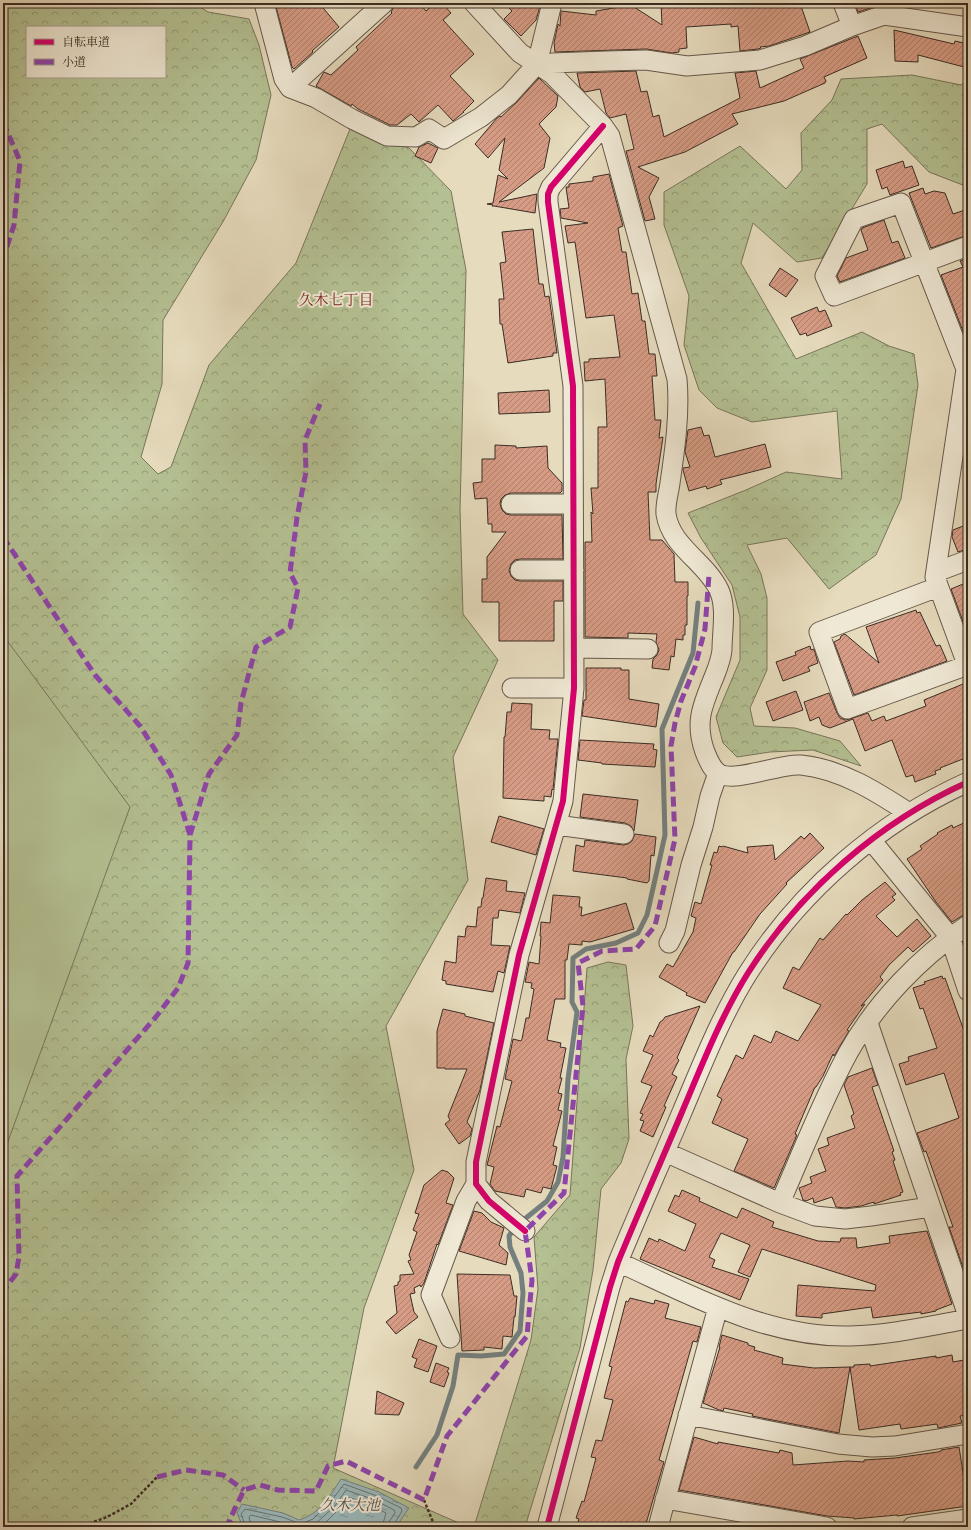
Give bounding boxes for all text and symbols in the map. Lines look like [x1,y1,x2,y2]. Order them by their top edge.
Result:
legend [26,26,166,78]
text: 自転車道 [62,35,110,51]
text: 小道 [62,55,86,71]
district label: 久木七丁目 [298,291,374,312]
water label: 久木大池 [320,1496,382,1517]

